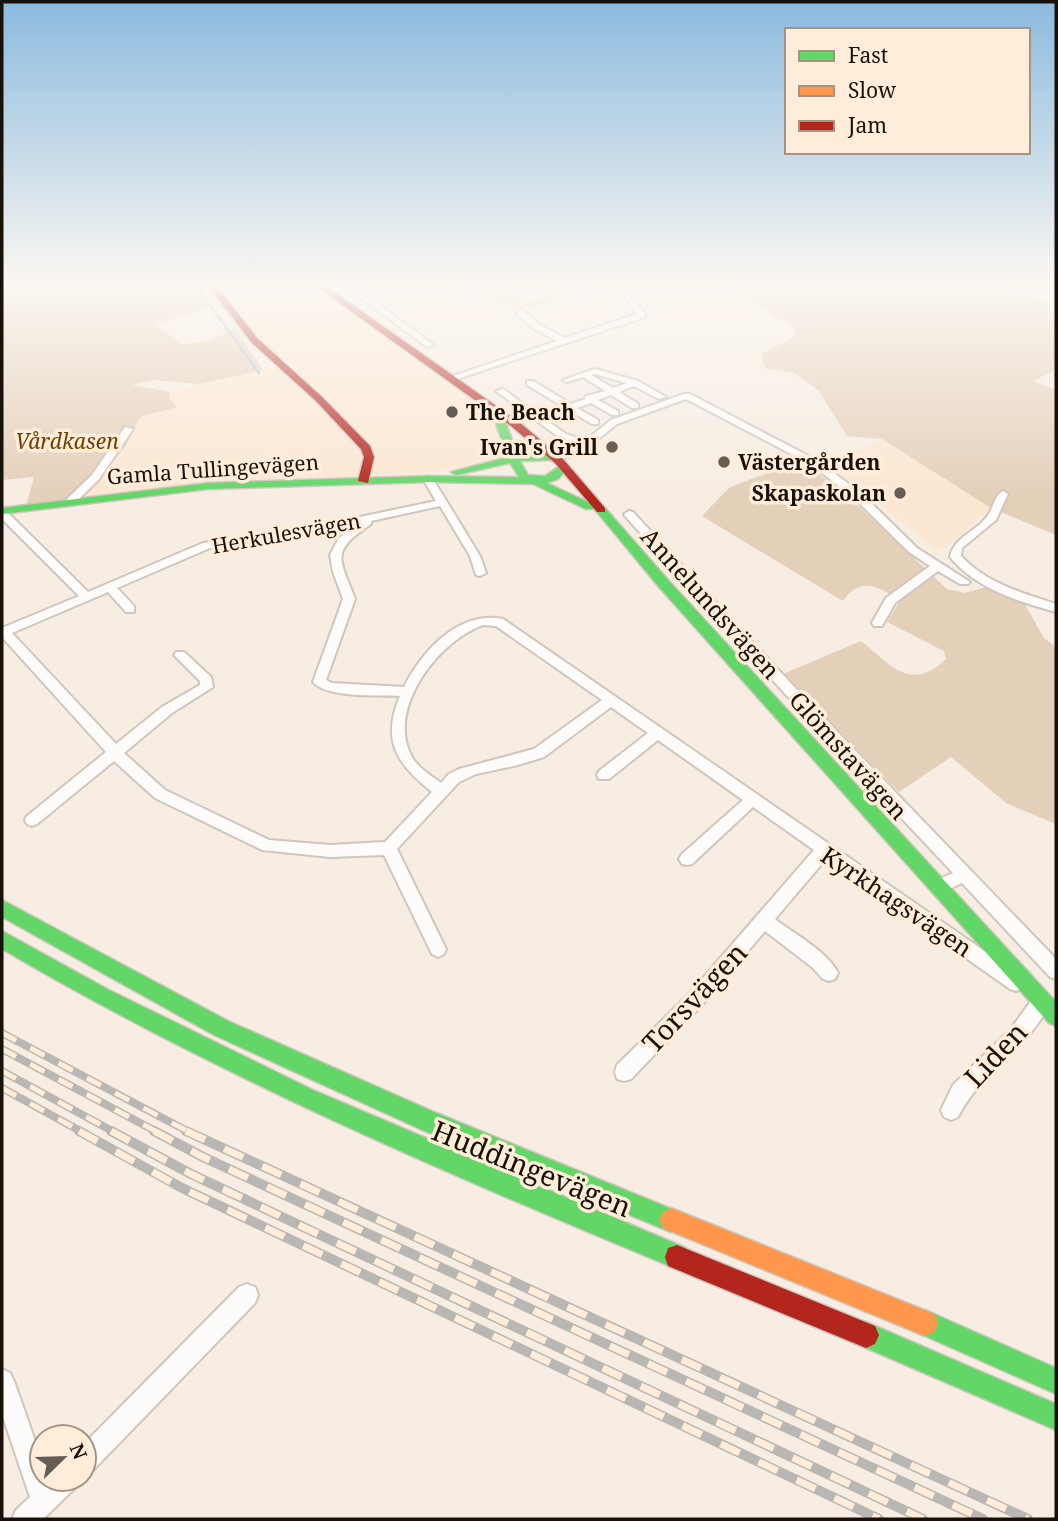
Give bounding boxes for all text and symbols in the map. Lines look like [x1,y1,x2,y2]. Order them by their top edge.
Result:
legend [785,28,1030,154]
text: Fast [848,41,888,69]
text: Slow [848,76,897,104]
text: Jam [847,111,887,139]
place label: The Beach [466,398,575,426]
marker: The Beach [444,404,460,420]
park label: Vårdkasen [15,427,119,455]
place label: Ivan's Grill [480,433,599,461]
marker: Ivan's Grill [604,439,620,455]
street label: Gamla Tullingevägen [106,448,320,490]
place label: Västergården [738,448,881,476]
marker: Västergården [716,454,732,470]
place label: Skapaskolan [752,479,886,507]
marker: Skapaskolan [892,485,908,501]
street label: Herkulesvägen [209,506,363,560]
street label: Annelundsvägen [634,520,788,686]
street label: Glömstavägen [782,684,916,826]
street label: Kyrkhagsvägen [815,838,979,964]
street label: Torsvägen [633,934,755,1060]
street label: Liden [955,1013,1035,1095]
street label: Huddingevägen [427,1111,637,1225]
north arrow [28,1423,98,1493]
text: N [64,1439,94,1463]

